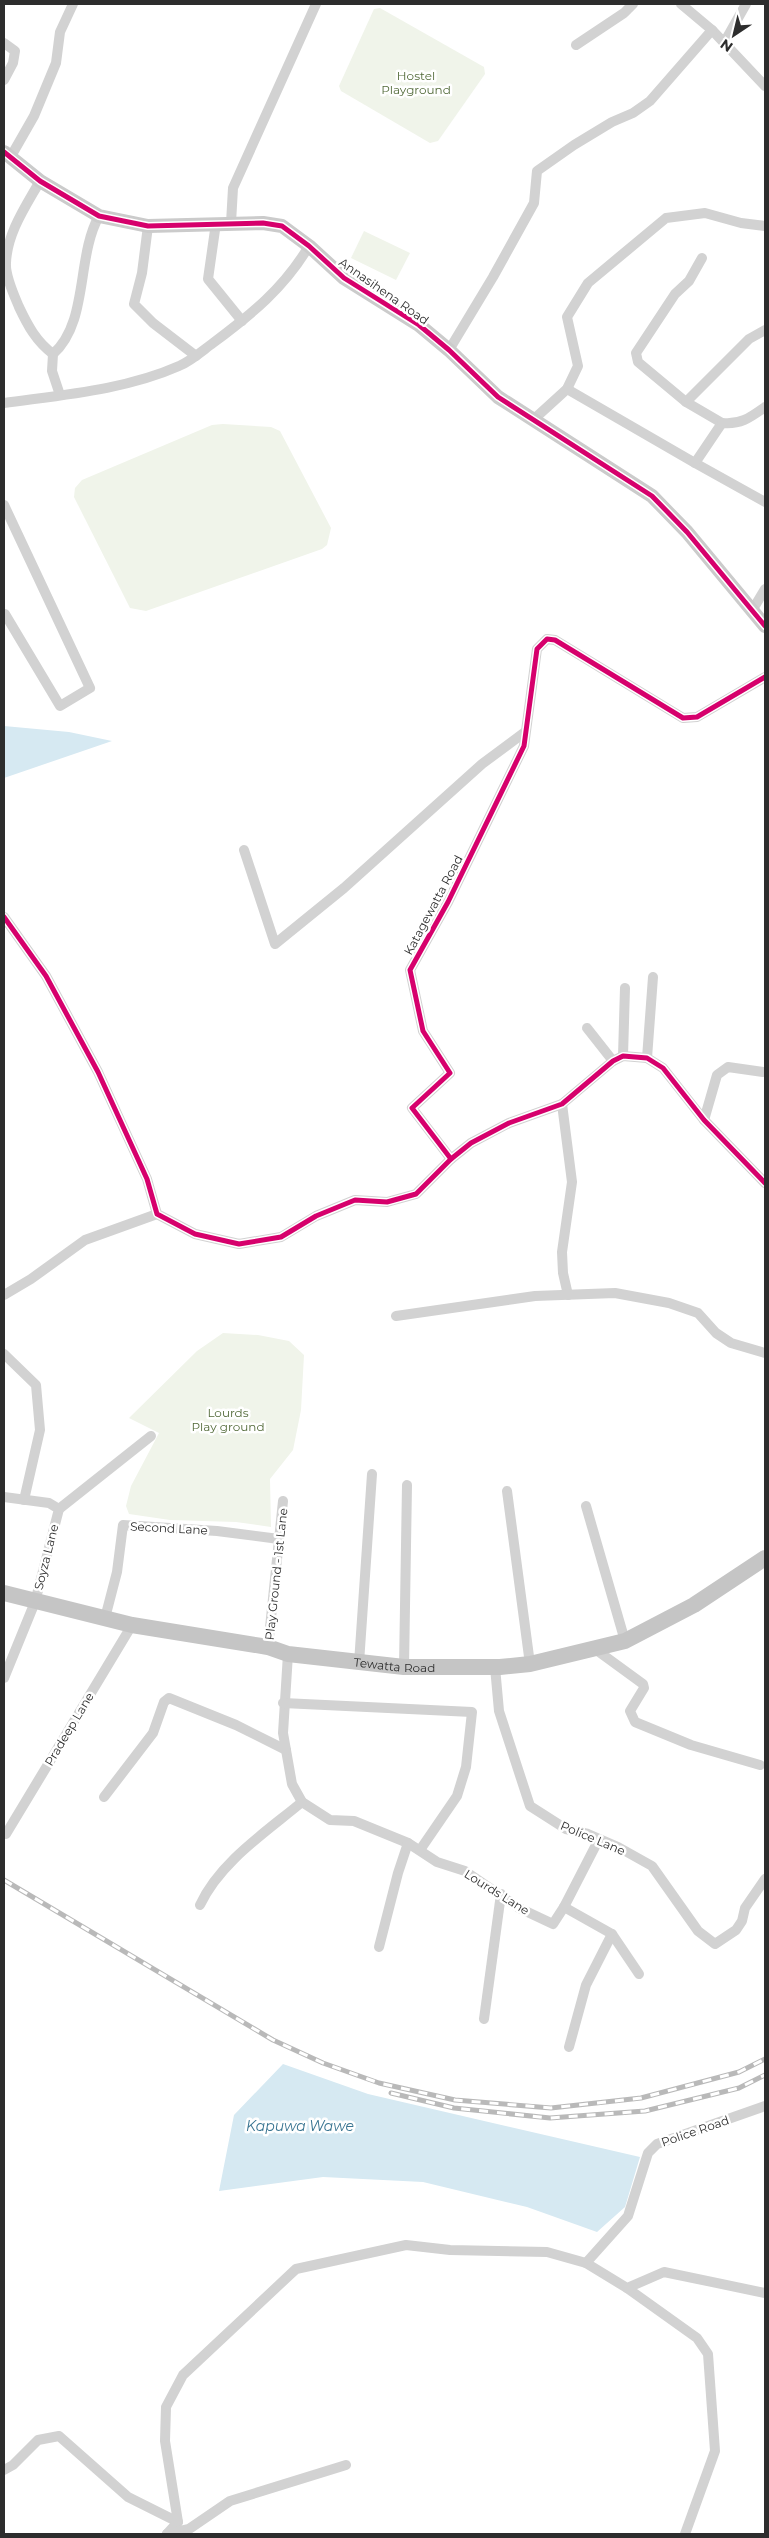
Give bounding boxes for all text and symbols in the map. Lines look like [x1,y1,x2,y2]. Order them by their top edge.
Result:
north arrow [709,10,759,60]
text: N [717,35,736,56]
park label: Hostel Playground [381,68,451,97]
street label: Annasihena Road [336,254,432,328]
street label: Katagewatta Road [400,853,466,957]
park label: Lourds Play ground [191,1405,265,1434]
street label: Play Ground - 1st Lane [262,1507,290,1641]
street label: Second Lane [130,1518,208,1538]
street label: Soyza Lane [31,1523,61,1591]
street label: Tewatta Road [353,1654,435,1675]
street label: Pradeep Lane [41,1689,97,1769]
street label: Police Lane [558,1818,628,1858]
street label: Lourds Lane [462,1866,532,1918]
street label: Police Road [659,2112,731,2150]
water label: Kapuwa Wawe [246,2117,354,2135]

